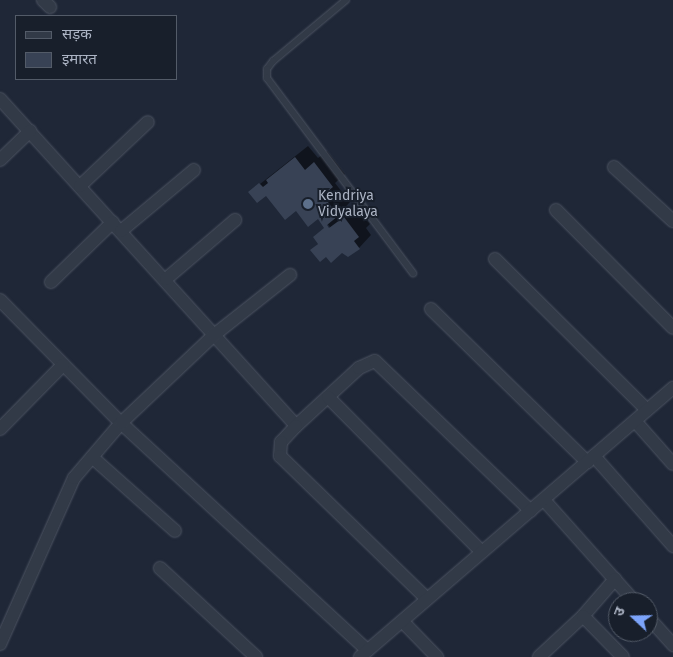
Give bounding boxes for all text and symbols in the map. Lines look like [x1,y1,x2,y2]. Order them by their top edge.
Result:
legend [15,15,178,80]
text: सड़क [62,25,92,43]
text: इमारत [62,50,97,68]
place label: Kendriya Vidyalaya [318,188,378,220]
marker: Kendriya Vidyalaya [302,198,314,210]
north arrow [608,592,658,642]
text: उ [610,605,629,619]

